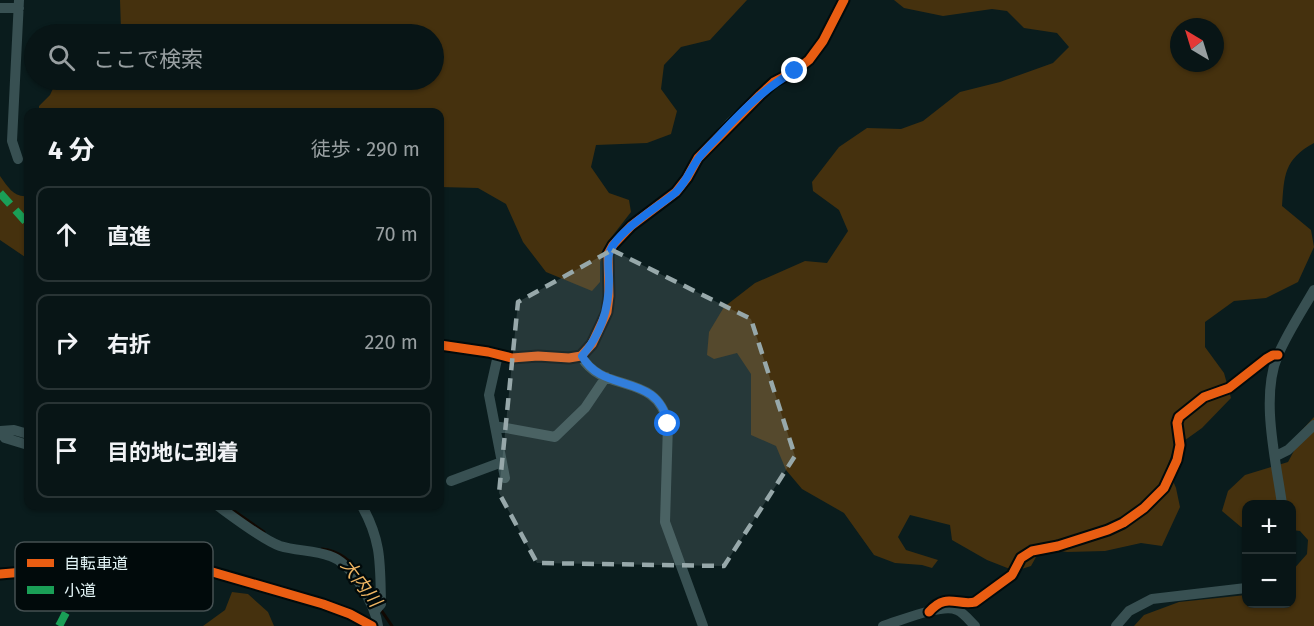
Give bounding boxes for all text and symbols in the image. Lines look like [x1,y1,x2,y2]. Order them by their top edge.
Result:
north arrow [1170,18,1224,72]
search box [24,24,444,90]
icon: search [45,41,78,74]
text: ここで検索 [93,46,203,73]
route end [781,57,807,83]
text: 4 分 [48,135,95,166]
text: 徒歩 · 290 m [311,137,420,161]
icon: ahead [50,218,83,251]
text: 70 m [376,222,418,246]
text: 直進 [107,223,151,250]
icon: right [50,326,83,359]
text: 220 m [365,330,418,354]
text: 右折 [107,331,151,358]
route start [654,410,680,436]
icon: arrive [50,434,83,467]
text: 目的地に到着 [107,439,239,466]
map controls [1242,500,1296,608]
button: + [1242,500,1296,554]
legend [15,542,213,611]
text: 自転車道 [64,554,128,573]
button: − [1242,554,1296,608]
water label: 大内川 [336,555,387,613]
text: 小道 [64,581,96,600]

